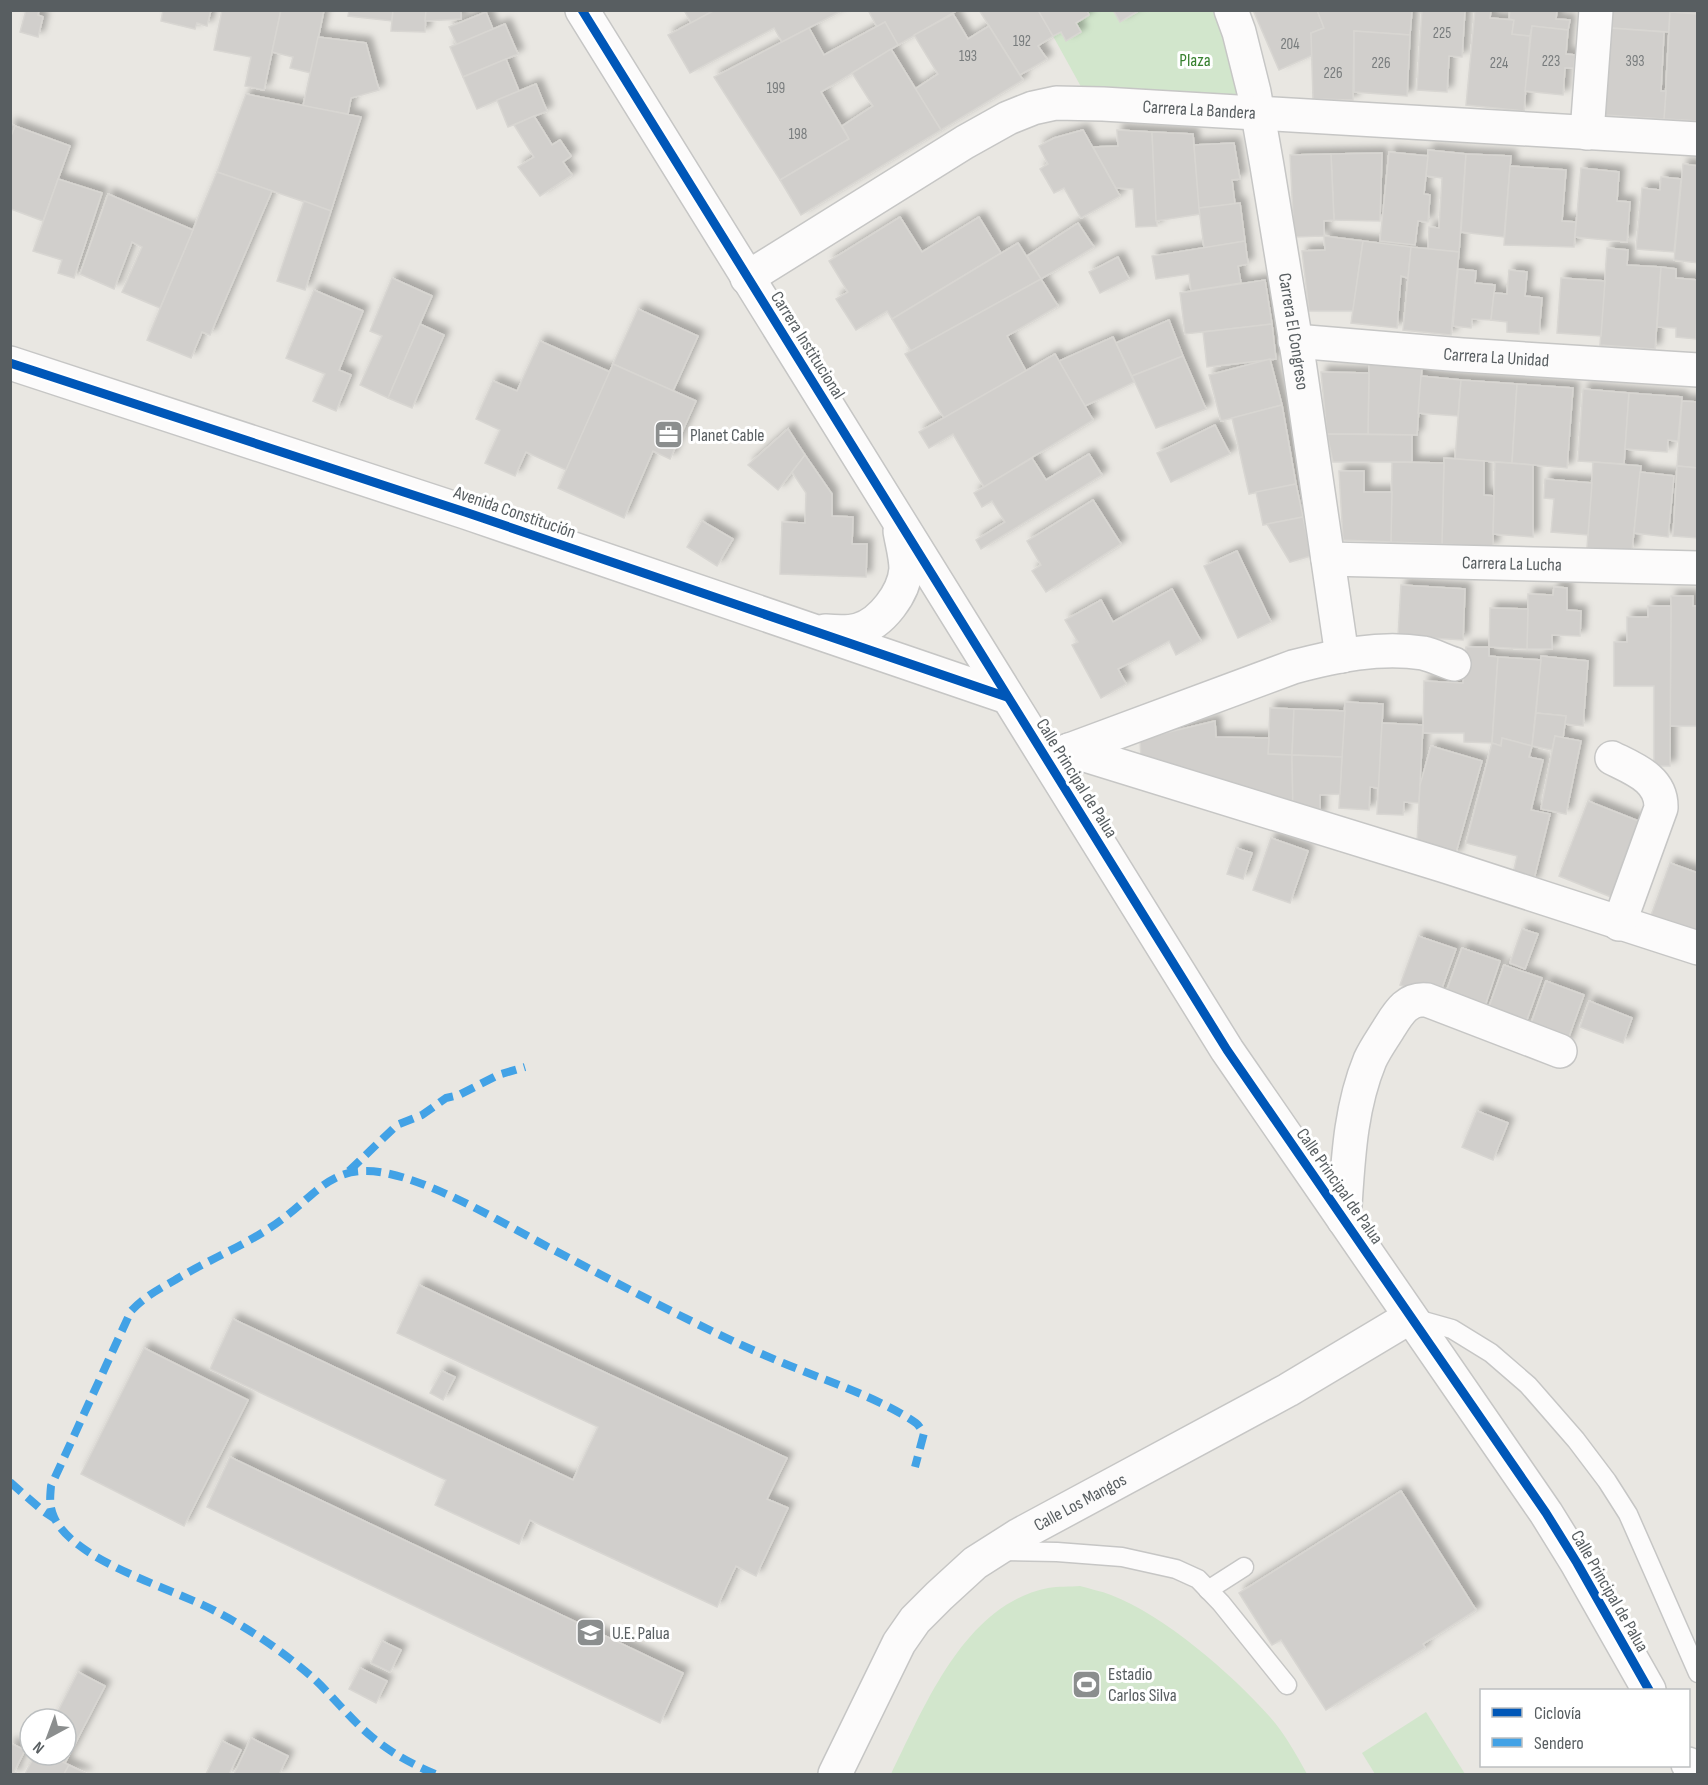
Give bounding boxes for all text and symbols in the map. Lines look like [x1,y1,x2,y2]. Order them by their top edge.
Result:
house number: 225 [1433,24,1451,43]
house number: 192 [1013,32,1031,51]
house number: 204 [1280,35,1300,54]
house number: 193 [959,47,977,66]
park label: Plaza [1179,50,1211,71]
house number: 223 [1542,52,1560,71]
house number: 393 [1625,52,1645,71]
house number: 226 [1372,54,1390,73]
house number: 224 [1490,54,1508,73]
house number: 226 [1324,64,1342,83]
house number: 199 [767,79,785,98]
street label: Carrera La Bandera [1142,96,1256,124]
house number: 198 [789,125,807,144]
street label: Carrera El Congreso [1274,272,1313,391]
street label: Carrera Institucional [766,288,849,403]
street label: Carrera La Unidad [1443,343,1550,372]
office icon: Planet Cable [653,419,685,451]
place label: Planet Cable [690,425,765,446]
street label: Avenida Constitución [450,481,579,543]
street label: Carrera La Lucha [1462,552,1562,576]
street label: Calle Principal de Palua [1031,715,1122,842]
street label: Calle Principal de Palua [1292,1124,1387,1248]
street label: Calle Los Mangos [1030,1469,1130,1536]
street label: Calle Principal de Palua [1566,1527,1653,1656]
school or university icon: U.E. Palua [575,1617,607,1649]
place label: U.E. Palua [612,1623,670,1644]
place label: Estadio Carlos Silva [1108,1664,1177,1706]
sports icon: Estadio Carlos Silva [1071,1668,1103,1700]
legend [1480,1689,1690,1767]
text: Ciclovía [1534,1703,1581,1724]
north arrow [18,1707,78,1767]
text: Sendero [1534,1733,1584,1754]
text: N [30,1737,49,1757]

